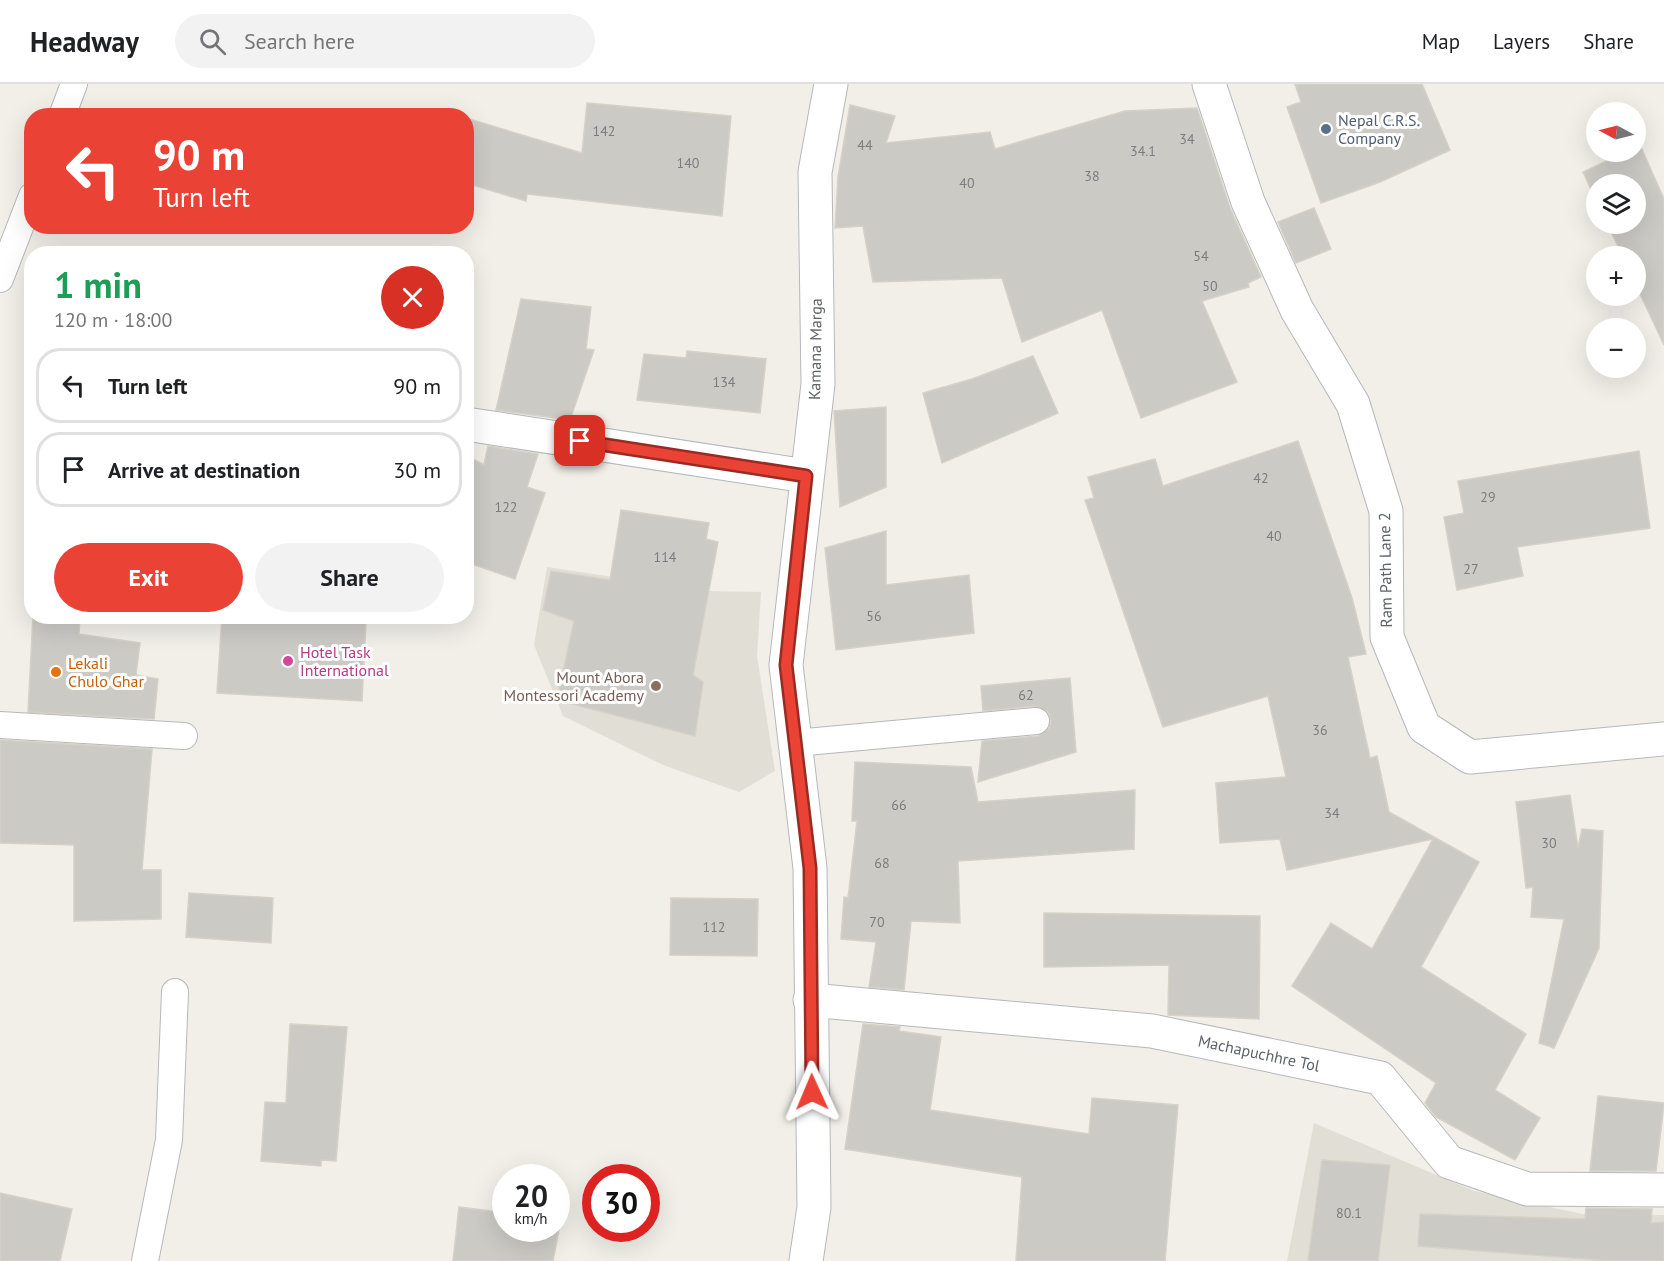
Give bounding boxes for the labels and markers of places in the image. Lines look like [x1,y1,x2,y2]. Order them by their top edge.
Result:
place label: Nepal C.R.S. Company [1338,110,1420,148]
marker: Nepal C.R.S. Company [1319,122,1333,136]
pin [554,415,605,466]
place label: Hotel Task International [300,642,389,680]
place label: Lekali Chulo Ghar [68,653,145,691]
marker: Hotel Task International [281,654,295,668]
marker: Lekali Chulo Ghar [49,665,63,679]
place label: Mount Abora Montessori Academy [504,667,645,705]
marker: Mount Abora Montessori Academy [649,679,663,693]

